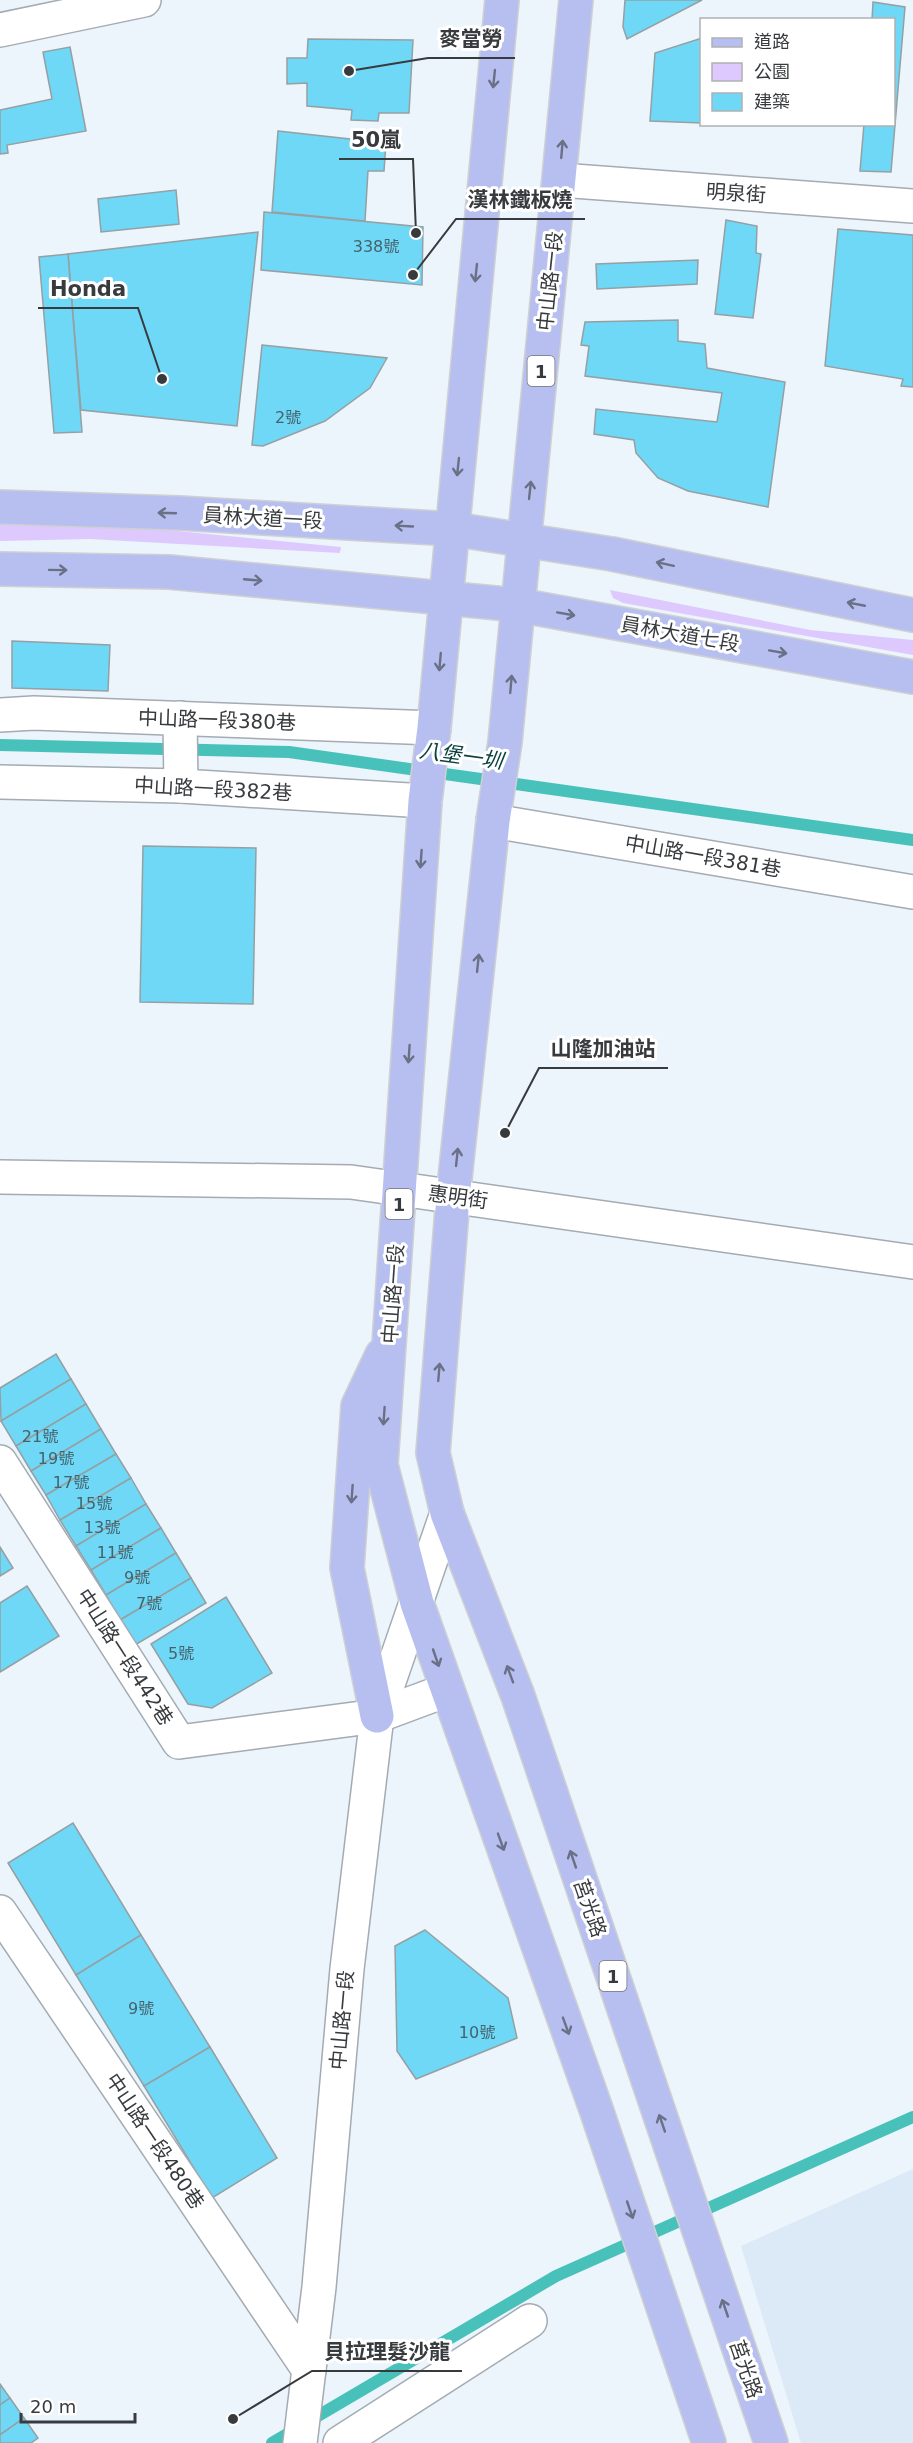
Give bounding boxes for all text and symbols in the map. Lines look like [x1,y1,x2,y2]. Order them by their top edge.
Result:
legend [700,18,895,126]
callout: 麥當勞 [428,19,515,58]
text: 麥當勞 [440,27,503,51]
text: 道路 [754,31,790,52]
text: 公園 [754,61,790,82]
one-way arrow [488,69,499,89]
text: 建築 [754,91,790,112]
callout: 50嵐 [339,120,413,159]
text: 50嵐 [351,128,401,152]
one-way arrow [557,140,568,160]
street label: 明泉街 [705,179,767,207]
callout: 漢林鐵板燒 [456,180,585,219]
text: 漢林鐵板燒 [468,188,573,212]
street label: 中山路一段 [533,230,567,332]
house number: 338號 [353,237,399,256]
one-way arrow [470,263,481,283]
callout: Honda [38,269,138,308]
text: Honda [50,277,126,301]
road number: 1 [528,356,554,386]
house number: 2號 [275,408,301,427]
one-way arrow [452,457,463,477]
one-way arrow [525,480,536,500]
street label: 員林大道一段 [202,503,324,533]
one-way arrow [158,507,178,519]
one-way arrow [394,521,414,532]
one-way arrow [655,558,675,569]
one-way arrow [48,565,68,576]
one-way arrow [243,575,263,586]
one-way arrow [846,598,866,609]
one-way arrow [555,609,575,620]
street label: 員林大道七段 [619,612,741,656]
one-way arrow [768,647,788,658]
one-way arrow [434,651,445,671]
one-way arrow [506,674,517,694]
street label: 中山路一段380巷 [138,705,296,735]
water label: 八堡一圳 [418,738,507,774]
street label: 中山路一段382巷 [133,773,293,805]
street label: 中山路一段381巷 [623,830,783,882]
one-way arrow [416,849,427,869]
one-way arrow [473,954,484,974]
callout: 山隆加油站 [539,1029,668,1068]
text: 山隆加油站 [551,1037,656,1061]
one-way arrow [403,1043,414,1063]
one-way arrow [452,1148,463,1167]
street label: 惠明街 [427,1181,489,1213]
road number: 1 [386,1189,412,1219]
street label: 中山路一段 [378,1243,408,1345]
one-way arrow [434,1363,445,1383]
one-way arrow [379,1406,390,1425]
house number: 21號 [22,1427,58,1446]
house number: 19號 [38,1449,74,1468]
house number: 17號 [53,1473,89,1492]
one-way arrow [346,1483,357,1503]
house number: 15號 [76,1494,112,1513]
house number: 13號 [84,1518,120,1537]
house number: 11號 [97,1543,133,1562]
house number: 9號 [124,1568,150,1587]
street label: 中山路一段442巷 [72,1584,178,1730]
house number: 7號 [136,1594,162,1613]
house number: 5號 [168,1644,194,1663]
one-way arrow [431,1648,442,1667]
one-way arrow [504,1666,515,1684]
one-way arrow [496,1832,507,1851]
one-way arrow [567,1850,578,1869]
street label: 莒光路 [569,1876,611,1940]
road number: 1 [600,1961,626,1991]
street label: 中山路一段 [326,1969,358,2071]
house number: 9號 [128,1999,154,2018]
one-way arrow [562,2016,573,2035]
house number: 10號 [459,2023,495,2042]
street label: 中山路一段480巷 [101,2069,209,2213]
one-way arrow [656,2115,667,2133]
one-way arrow [625,2200,636,2219]
one-way arrow [718,2299,729,2318]
callout: 貝拉理髮沙龍 [312,2332,462,2371]
street label: 莒光路 [725,2337,767,2401]
text: 貝拉理髮沙龍 [324,2340,450,2364]
scale bar [21,2386,135,2424]
text: 20 m [30,2396,76,2417]

